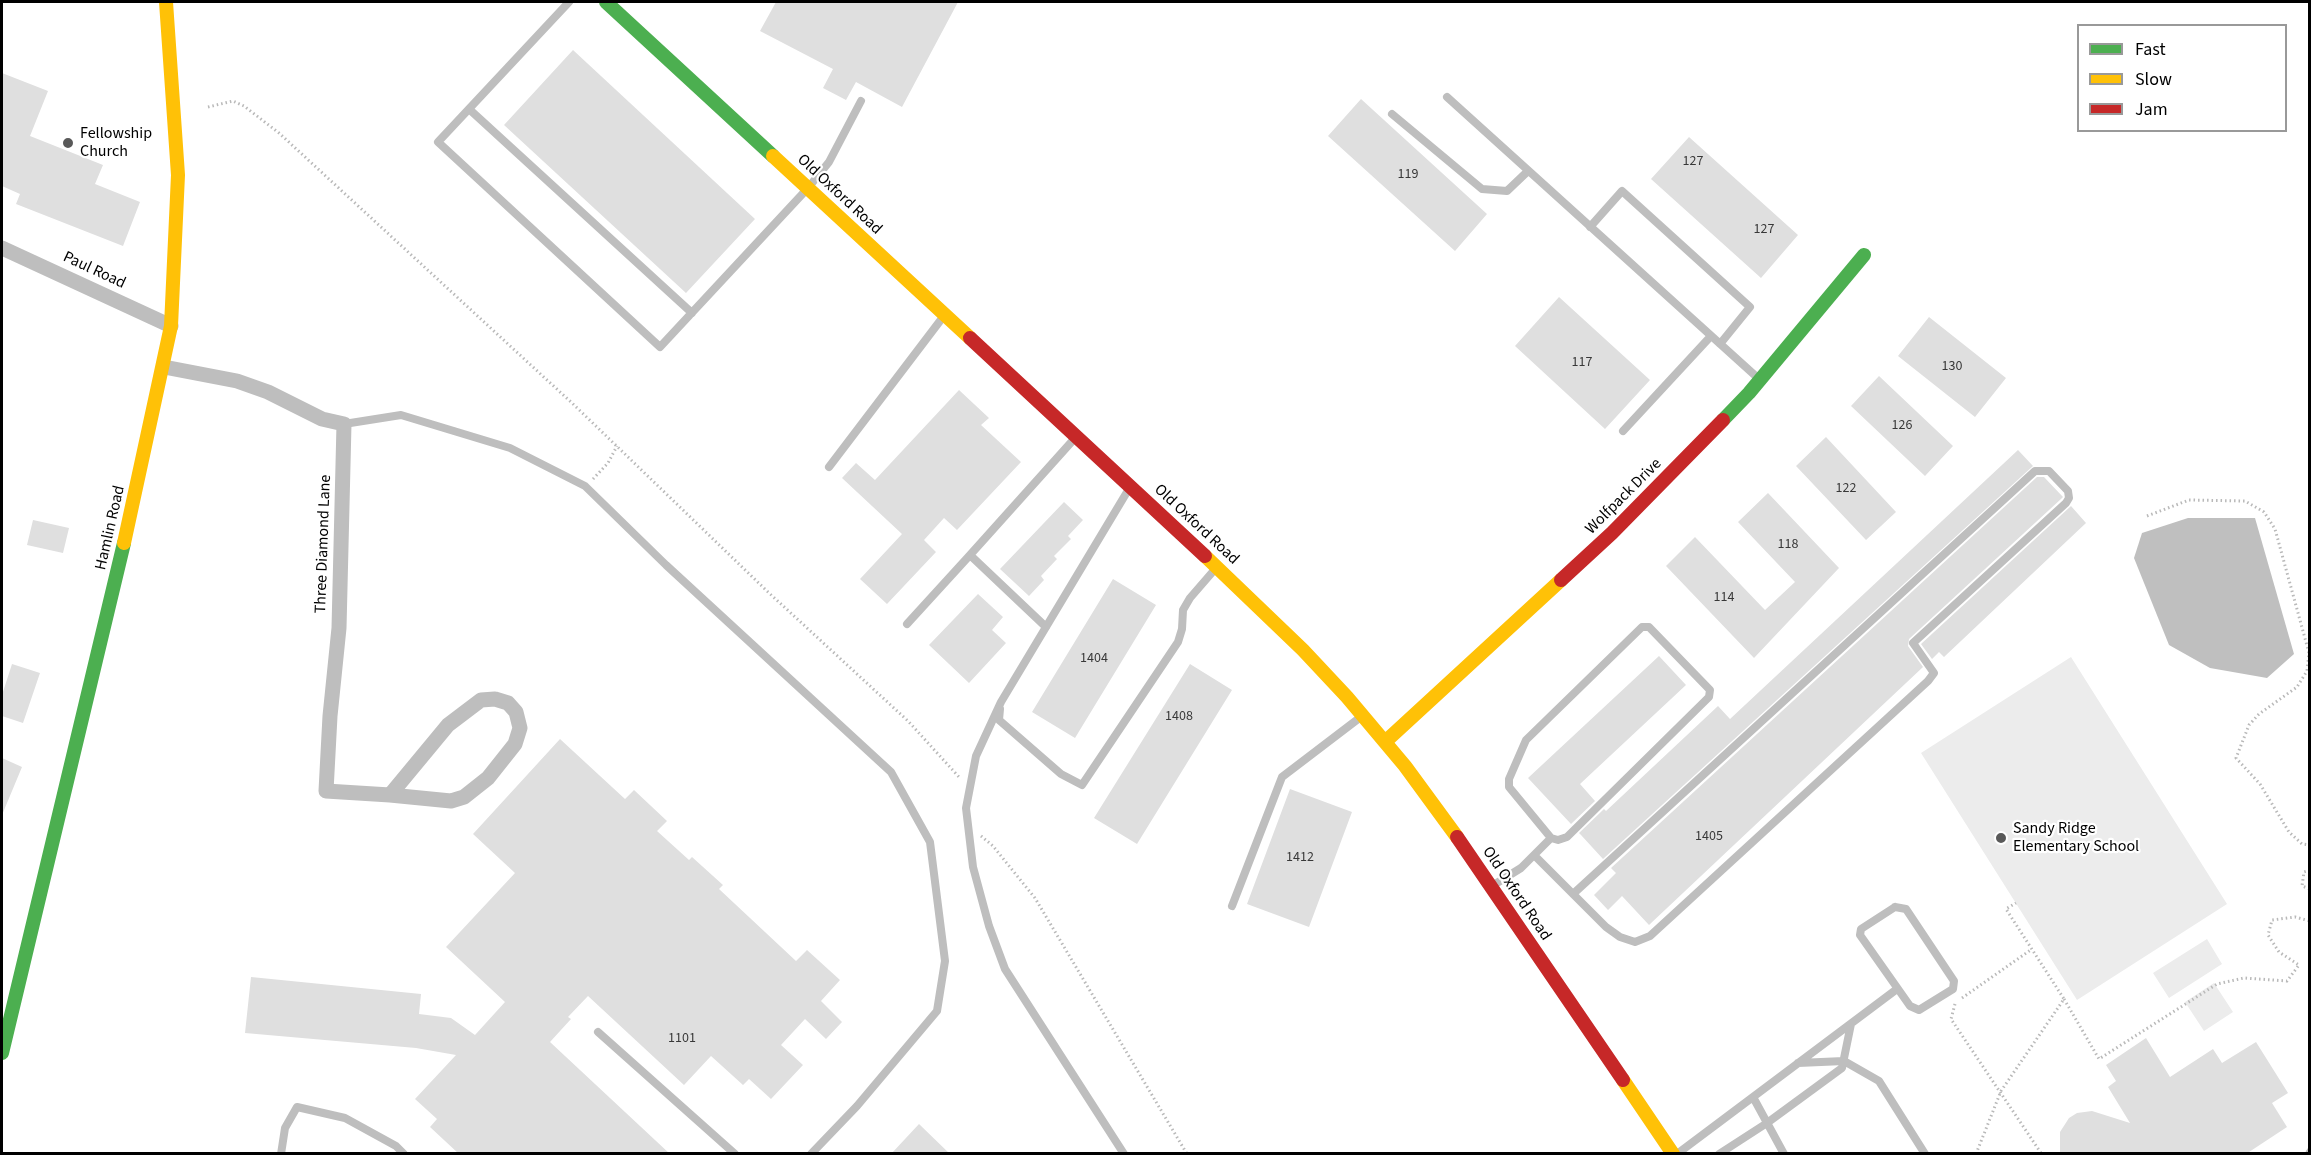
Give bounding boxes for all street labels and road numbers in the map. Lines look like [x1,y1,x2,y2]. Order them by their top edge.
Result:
street label: Old Oxford Road [792,151,886,239]
street label: Paul Road [60,248,128,294]
street label: Wolfpack Drive [1582,455,1666,539]
street label: Three Diamond Lane [312,474,336,614]
street label: Old Oxford Road [1149,481,1243,569]
street label: Hamlin Road [92,484,130,572]
street label: Old Oxford Road [1477,843,1555,945]

